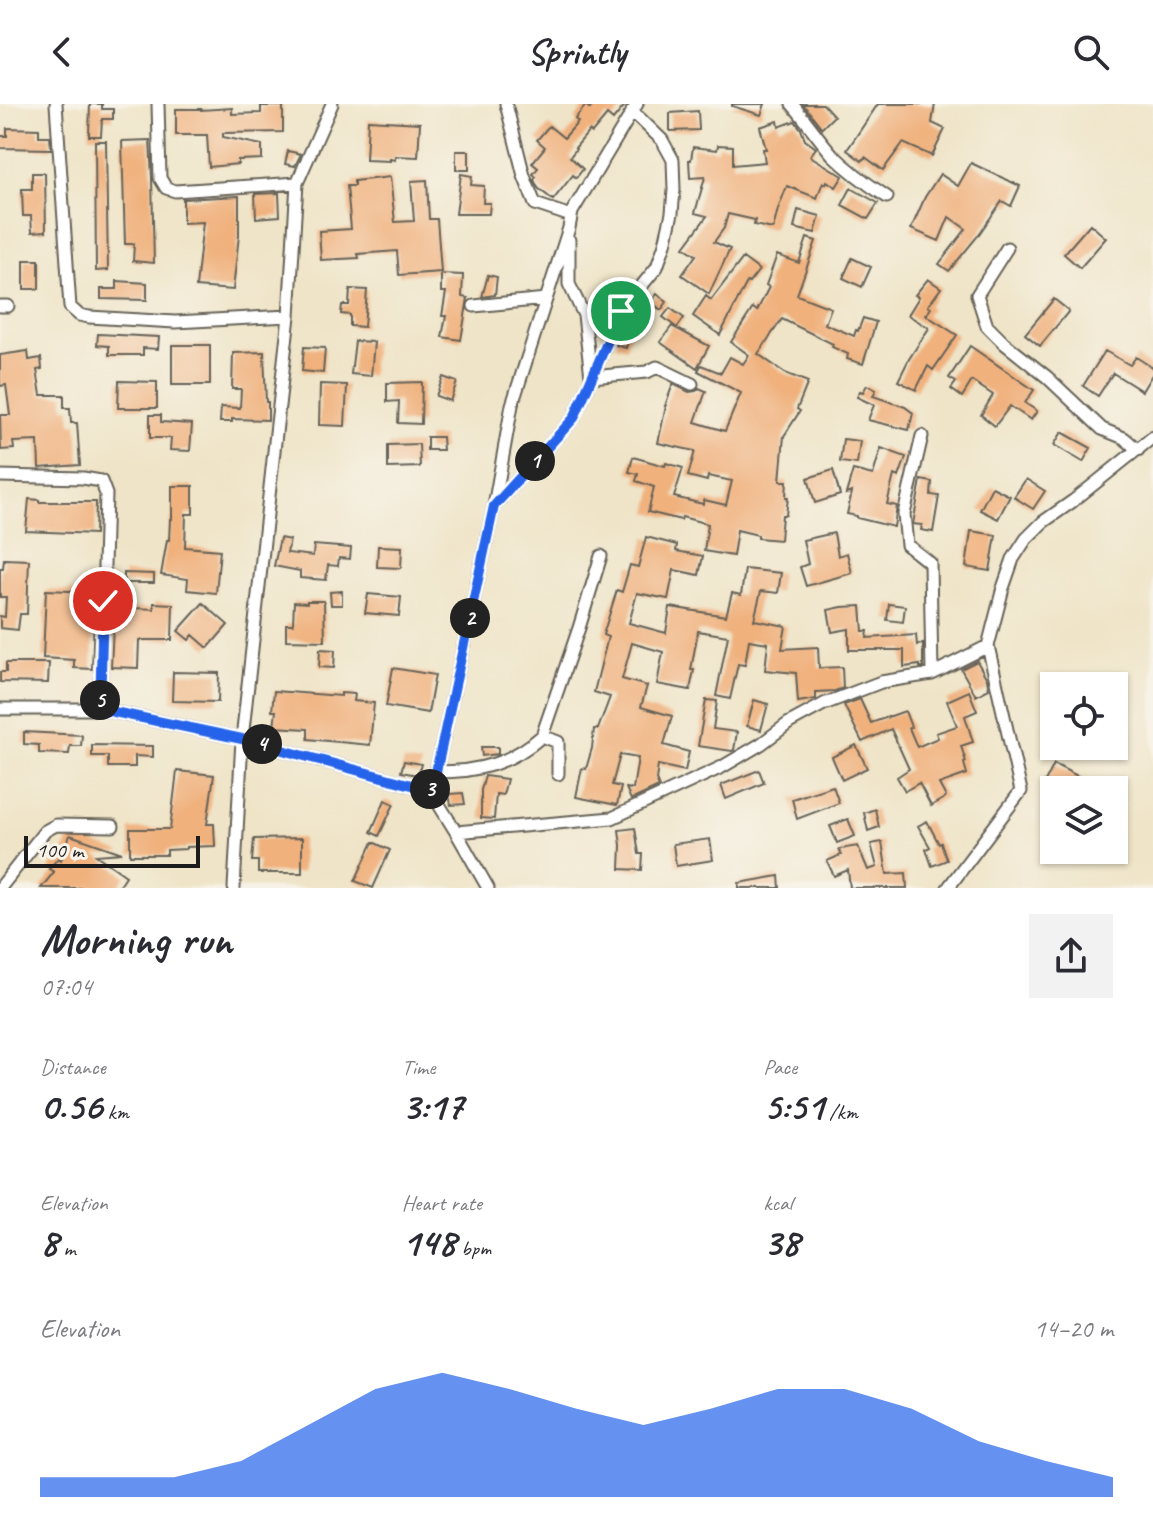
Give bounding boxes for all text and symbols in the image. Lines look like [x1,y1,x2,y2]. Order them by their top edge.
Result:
text: Sprintly [527,29,626,75]
icon: back [40,30,84,74]
icon: search [1069,30,1113,74]
pin [587,277,655,345]
icon: arrive [599,289,643,333]
pin: 1 [515,441,555,481]
text: 1 [530,447,540,475]
pin [69,567,137,635]
icon: check [81,579,125,623]
pin: 2 [450,598,490,638]
text: 2 [465,604,475,632]
map controls [1040,672,1128,864]
button: locate [1040,672,1128,760]
pin: 5 [80,680,120,720]
text: 5 [95,686,105,714]
pin: 4 [242,724,282,764]
text: 4 [257,730,267,758]
pin: 3 [410,769,450,809]
text: 3 [425,775,435,803]
button: layers [1040,776,1128,864]
scale bar [24,832,200,868]
text: 100 m [36,836,83,864]
text: Morning run [40,912,232,967]
button: share [1029,914,1113,998]
text: 07:04 [40,970,92,1003]
text: Distance [40,1053,106,1081]
text: Time [402,1053,435,1081]
text: Pace [763,1053,797,1081]
text: 0.56 [40,1081,102,1131]
text: 3:17 [402,1081,463,1131]
text: 5:51 [763,1081,824,1131]
text: km [102,1098,129,1126]
text: /km [824,1098,858,1126]
text: Elevation [40,1189,108,1217]
text: Heart rate [402,1189,482,1217]
text: kcal [763,1189,792,1217]
text: 8 [40,1217,58,1267]
text: 148 [402,1217,456,1267]
text: 38 [763,1217,799,1267]
text: m [58,1234,76,1262]
text: bpm [456,1234,491,1262]
text: Elevation [40,1312,120,1345]
text: 14–20 m [1034,1312,1113,1345]

